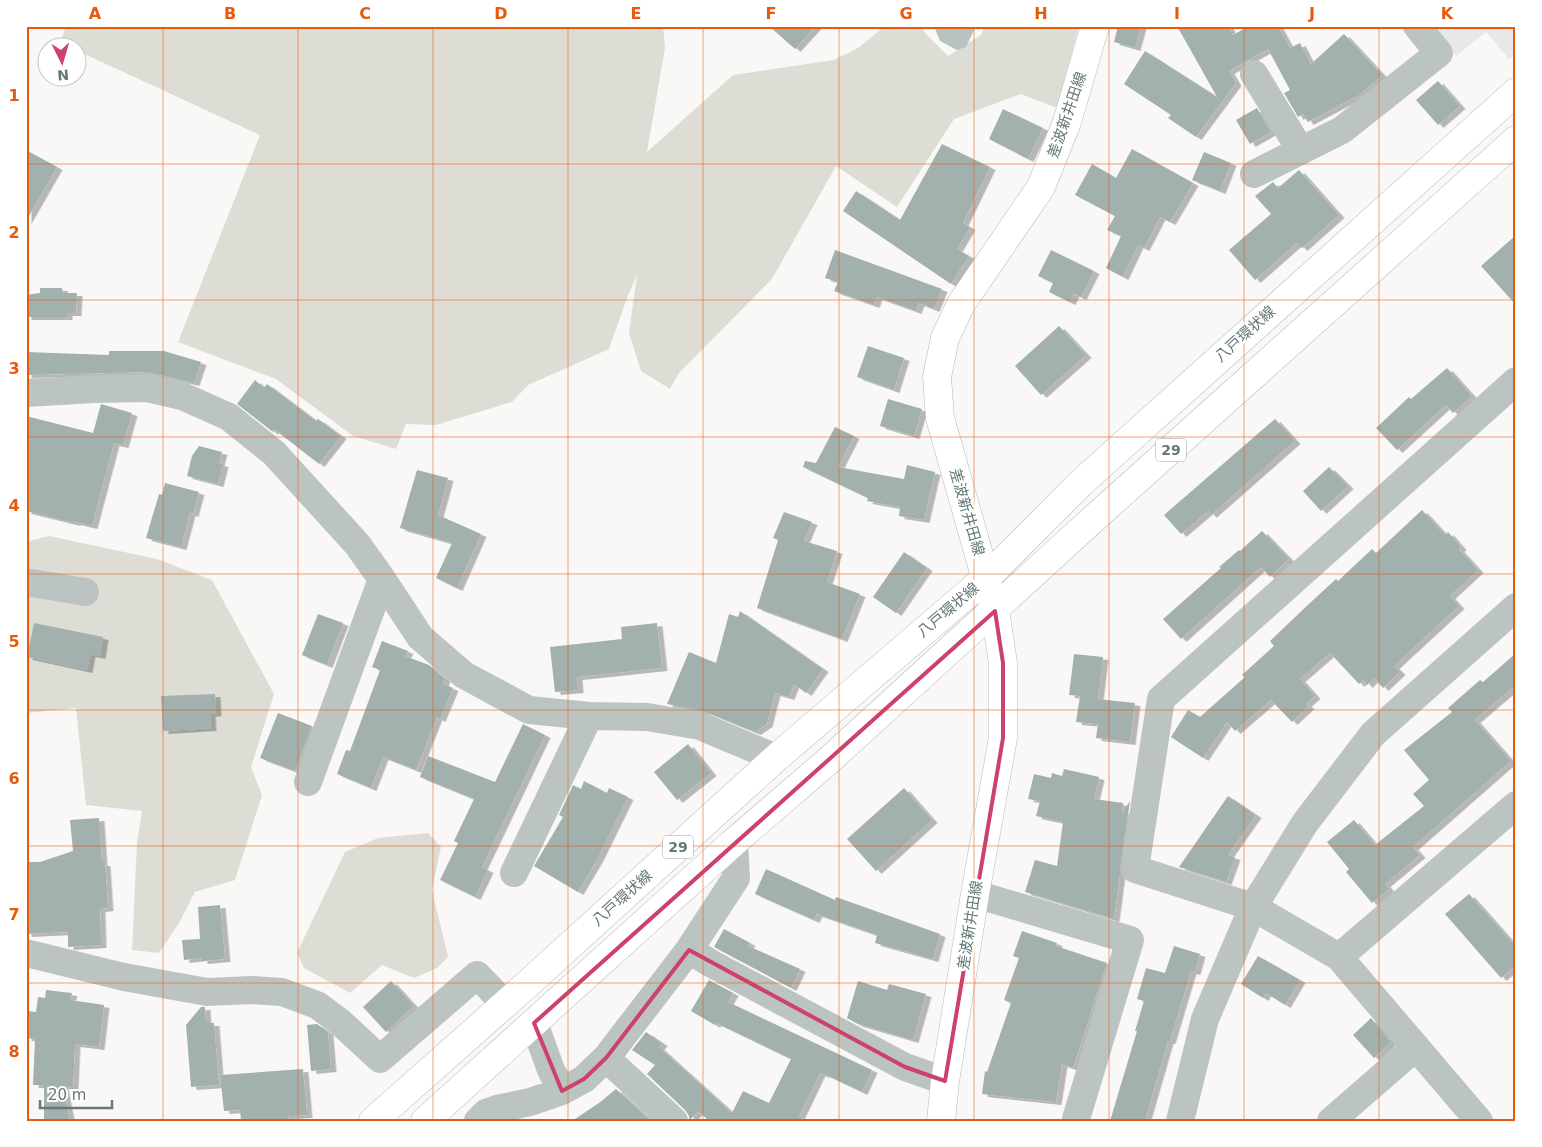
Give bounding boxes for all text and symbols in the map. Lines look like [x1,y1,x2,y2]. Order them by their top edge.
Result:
text: A [89,4,102,23]
text: B [224,4,236,23]
text: C [359,4,371,23]
text: D [494,4,508,23]
text: E [631,4,641,23]
text: F [766,4,776,23]
text: G [899,4,913,23]
text: H [1034,4,1048,23]
text: I [1174,4,1180,23]
text: J [1308,4,1315,23]
text: K [1441,4,1454,23]
north arrow [38,38,88,88]
text: N [57,66,70,83]
street label: 差波新井田線 [1044,70,1090,160]
text: 1 [8,86,20,105]
text: 2 [8,223,20,242]
street label: 八戸環状線 [1211,302,1279,366]
text: 3 [8,359,20,378]
road number: 29 [1156,438,1186,462]
street label: 差波新井田線 [946,466,988,558]
text: 4 [8,496,20,515]
street label: 八戸環状線 [913,579,983,641]
text: 5 [8,632,20,651]
text: 6 [8,769,20,788]
road number: 29 [663,836,693,859]
street label: 八戸環状線 [588,866,656,930]
street label: 差波新井田線 [954,879,986,971]
text: 7 [8,905,20,924]
text: 8 [8,1042,20,1061]
scale bar [40,1077,112,1109]
text: 20 m [48,1086,86,1104]

